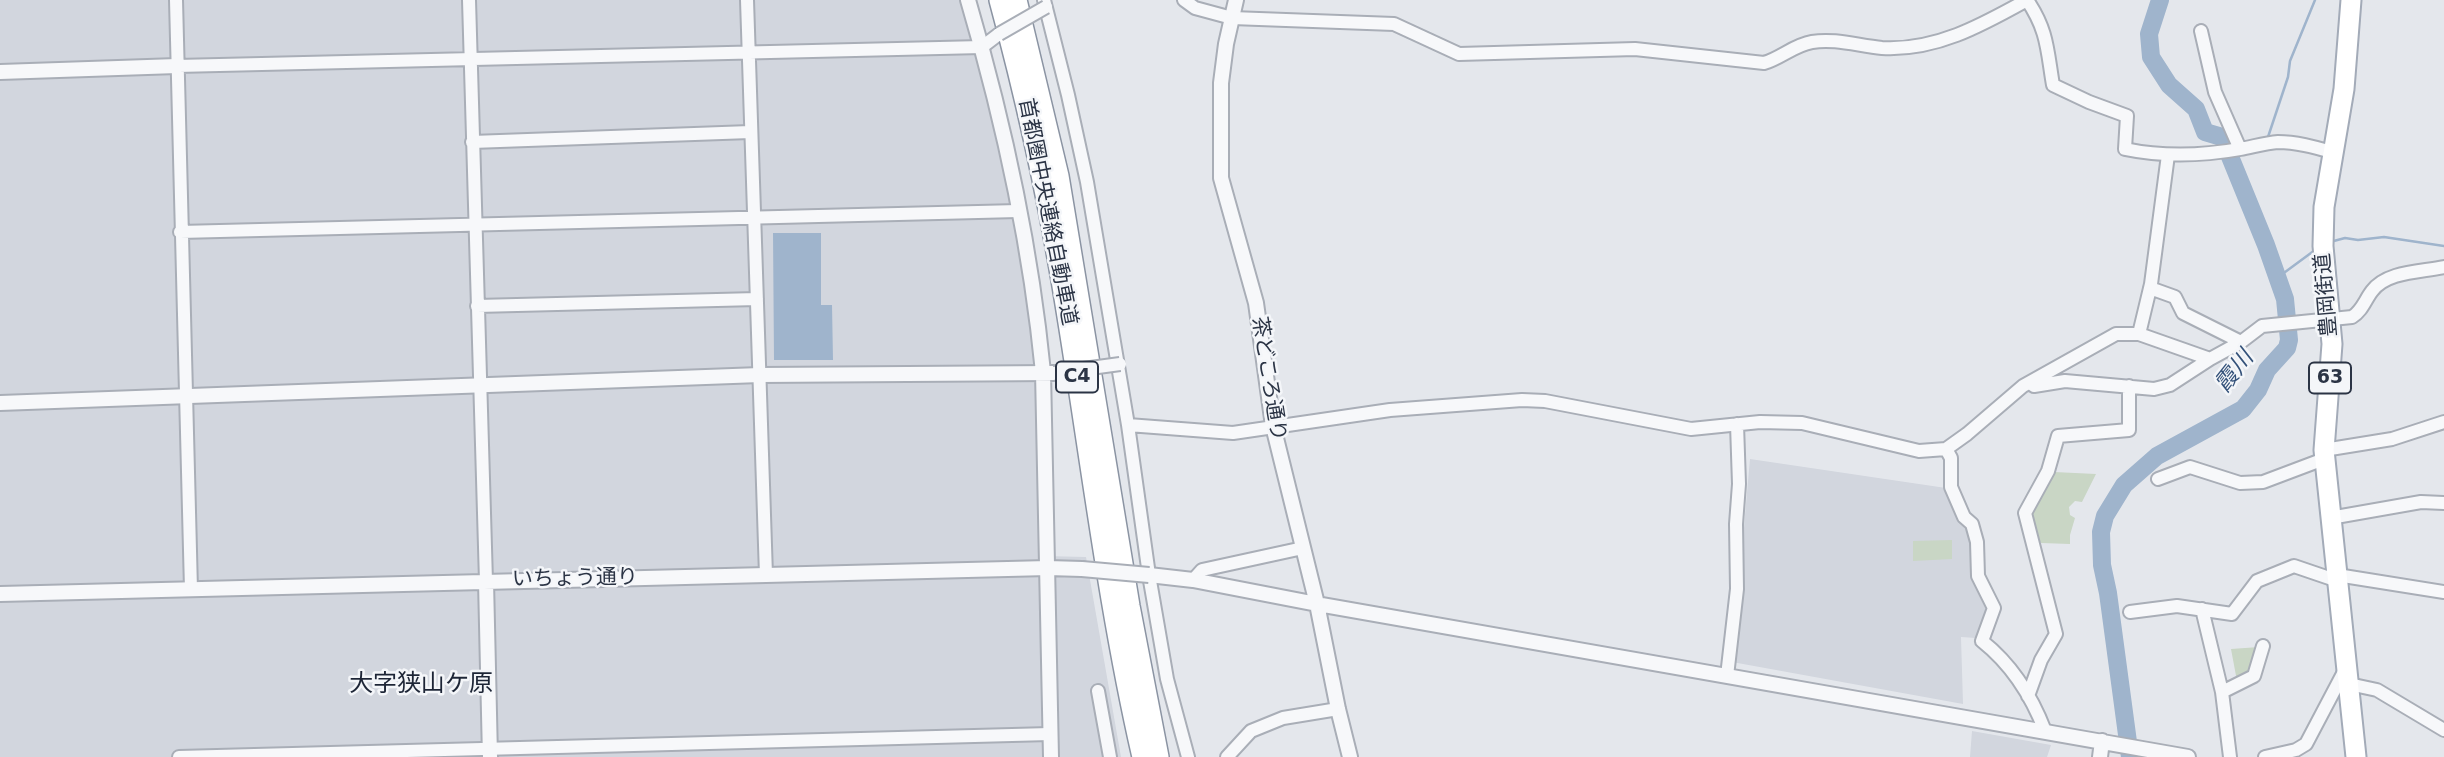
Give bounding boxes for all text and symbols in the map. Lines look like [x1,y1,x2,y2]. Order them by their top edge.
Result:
street label: 首都圏中央連絡自動車道 [1013,96,1081,328]
street label: 豊岡街道 [2311,252,2343,338]
street label: 茶どころ通り [1246,315,1290,443]
water label: 霞川 [2210,345,2260,399]
road number: C4 [1056,362,1098,392]
road number: 63 [2309,362,2351,394]
street label: いちょう通り [512,565,638,593]
district label: 大字狭山ケ原 [349,671,493,699]

